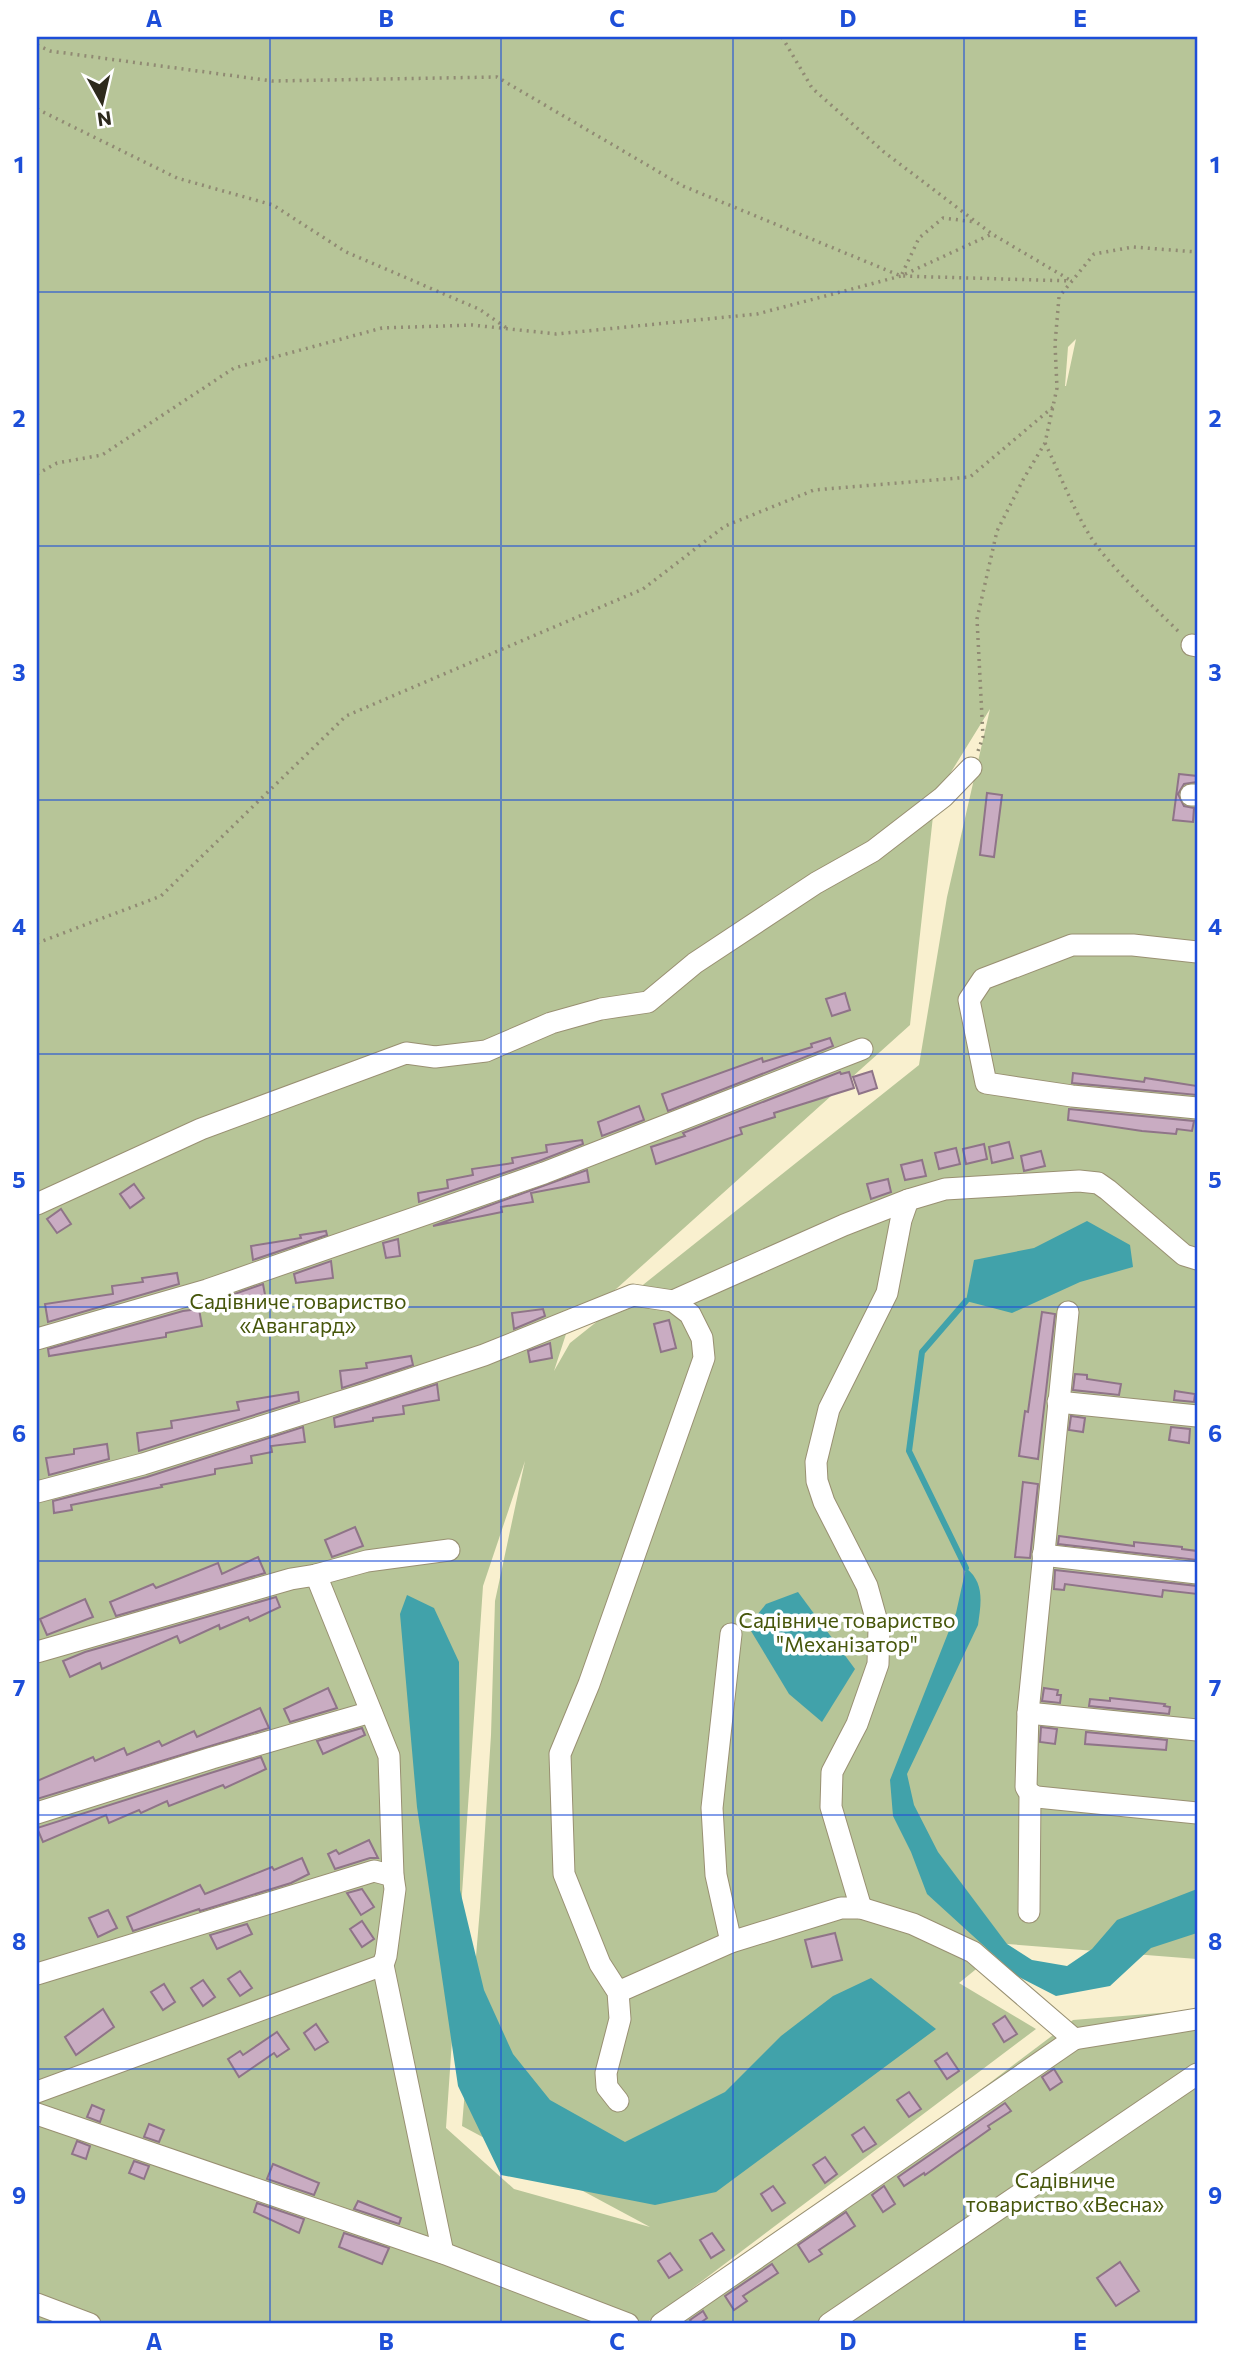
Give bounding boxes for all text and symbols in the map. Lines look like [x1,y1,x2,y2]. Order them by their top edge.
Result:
text: A [146,4,163,32]
text: B [378,4,394,32]
text: C [609,4,625,32]
text: D [840,4,857,32]
text: E [1073,4,1087,32]
north arrow [66,66,136,136]
text: N [96,107,113,132]
text: 1 [14,150,24,178]
text: 1 [1210,150,1220,178]
text: 2 [12,404,26,432]
text: 2 [1208,404,1222,432]
text: 3 [12,658,26,686]
text: 3 [1208,658,1222,686]
text: 4 [12,912,26,940]
text: 4 [1208,912,1222,940]
text: 5 [12,1165,26,1193]
text: 5 [1208,1165,1222,1193]
park label: Садівниче товариство «Авангард» [190,1288,406,1337]
text: 6 [12,1419,26,1447]
text: 6 [1208,1419,1222,1447]
park label: Садівниче товариство "Механізатор" [739,1607,955,1656]
text: 7 [13,1673,25,1701]
text: 7 [1209,1673,1221,1701]
text: 8 [12,1927,26,1955]
text: 8 [1208,1927,1222,1955]
park label: Садівниче товариство «Весна» [966,2167,1164,2216]
text: 9 [12,2181,26,2209]
text: 9 [1208,2181,1222,2209]
text: A [146,2327,163,2355]
text: B [378,2327,394,2355]
text: C [609,2327,625,2355]
text: D [840,2327,857,2355]
text: E [1073,2327,1087,2355]

